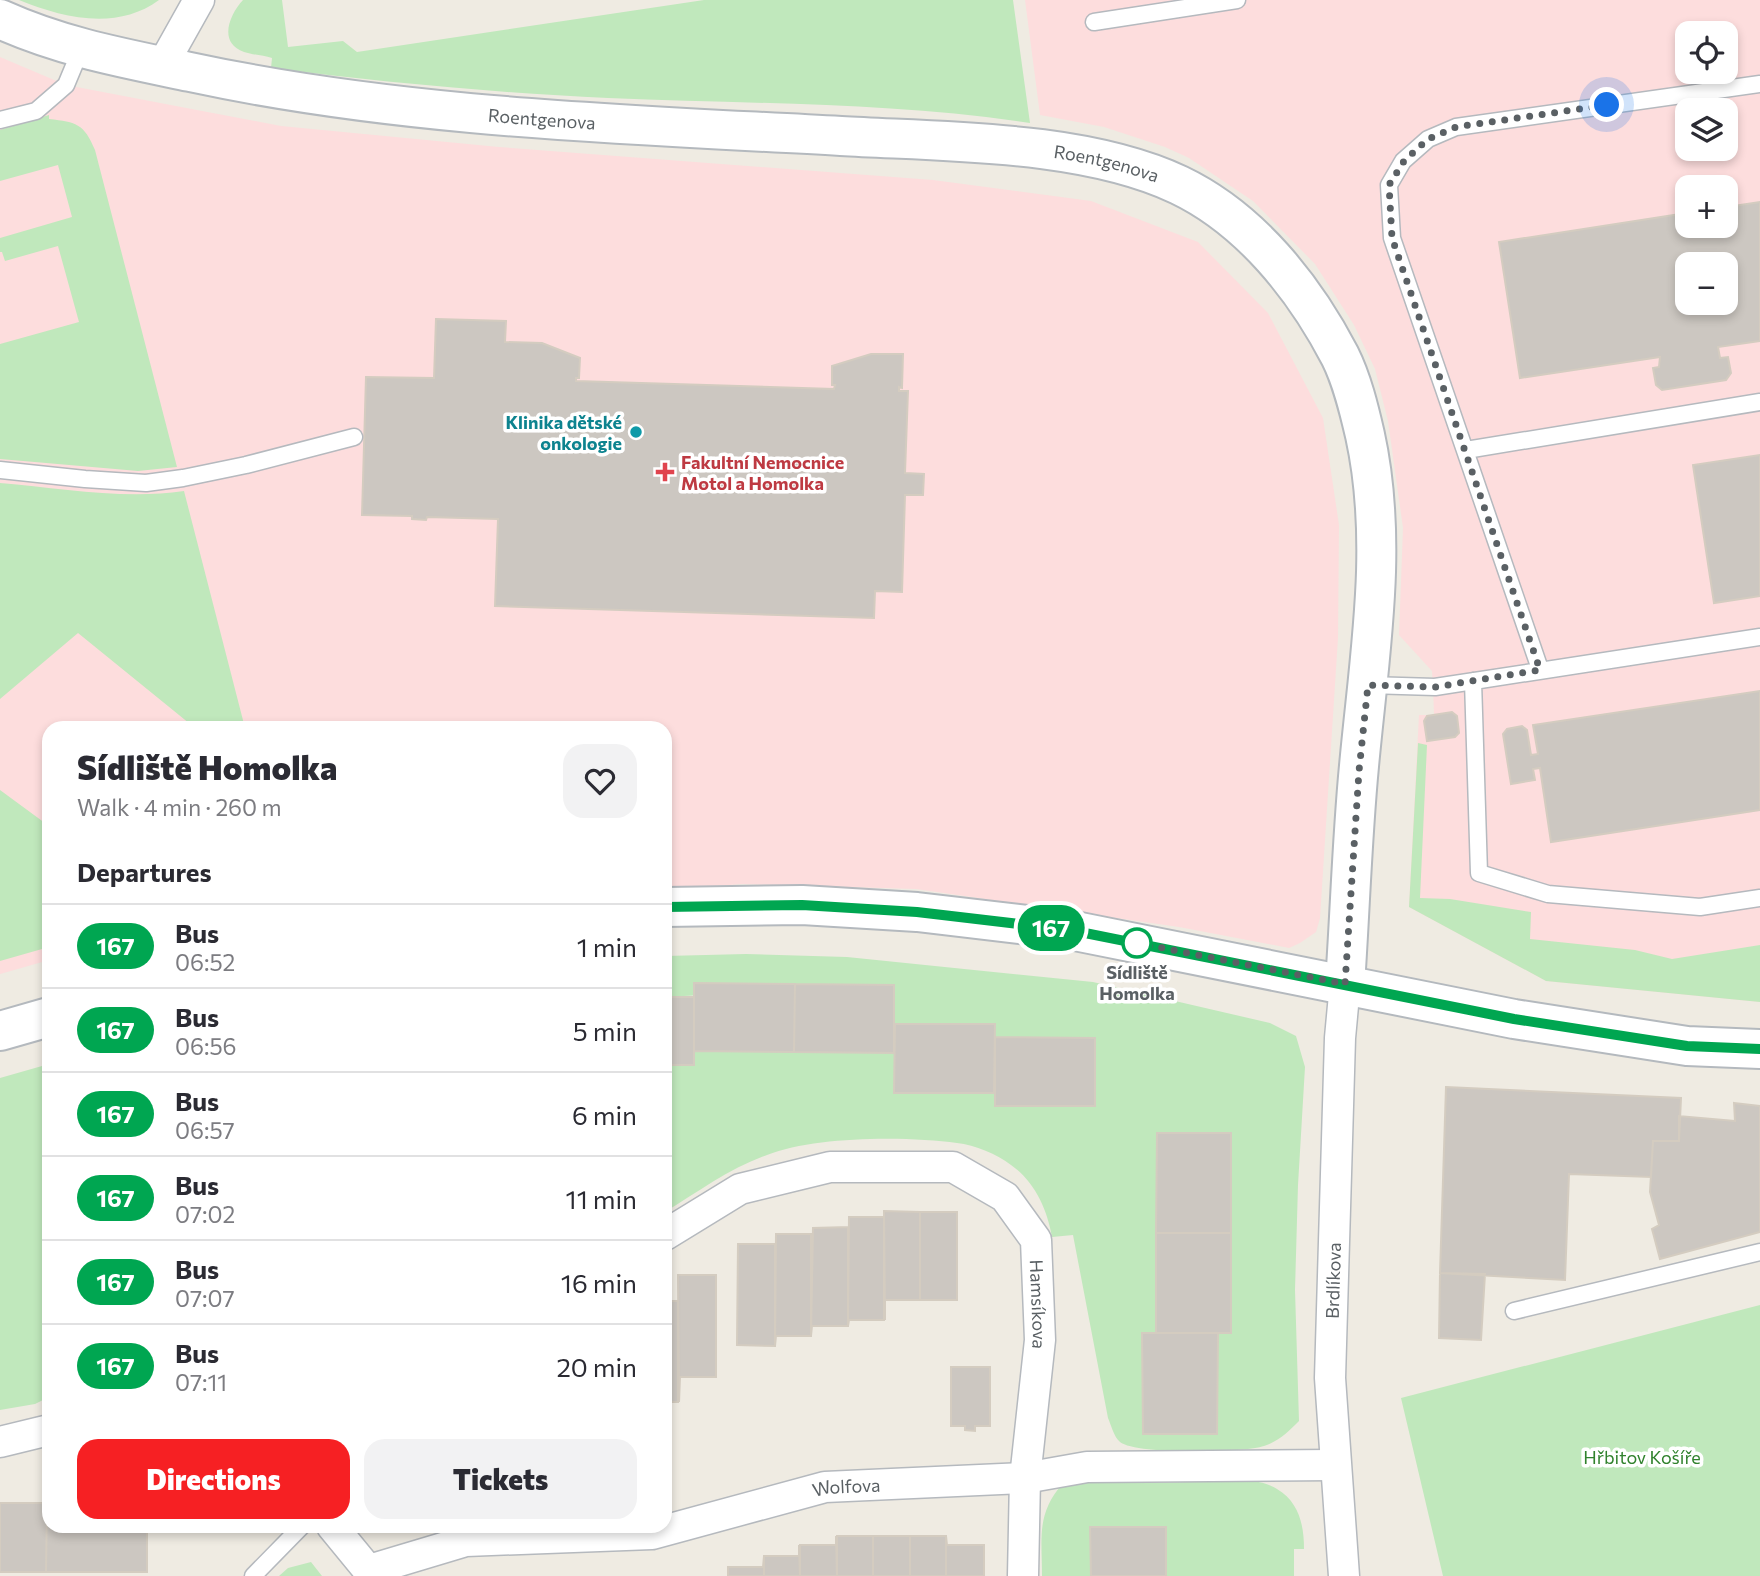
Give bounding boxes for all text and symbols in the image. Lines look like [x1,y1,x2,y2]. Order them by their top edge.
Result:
map controls [1675,21,1738,315]
button: locate [1675,21,1738,84]
your location [1589,87,1624,122]
button: layers [1675,98,1738,161]
street label: Roentgenova [487,104,596,134]
street label: Roentgenova [1052,140,1162,187]
button: + [1675,175,1738,238]
button: − [1675,252,1738,315]
place label: Klinika dětské onkologie [506,411,622,454]
marker: Klinika dětské onkologie [628,424,644,440]
place label: Fakultní Nemocnice Motol a Homolka [681,451,844,494]
marker: Fakultní Nemocnice Motol a Homolka [655,462,675,482]
button: heart [563,744,637,818]
text: Sídliště Homolka [77,746,337,787]
text: Walk · 4 min · 260 m [77,793,282,821]
text: Departures [77,856,212,887]
line badge: 167 [1011,905,1091,951]
text: 167 [1032,913,1070,942]
text: Bus [175,917,219,948]
marker: Sídliště Homolka [1122,928,1152,958]
text: 167 [96,931,135,960]
text: 1 min [577,931,637,962]
text: 06:52 [175,948,235,976]
place label: Sídliště Homolka [1099,961,1175,1004]
text: Bus [175,1001,219,1032]
text: 167 [96,1015,135,1044]
text: 5 min [573,1015,637,1046]
text: 06:56 [175,1032,237,1060]
text: Bus [175,1085,219,1116]
text: 167 [96,1099,135,1128]
text: 6 min [572,1099,637,1130]
text: 06:57 [175,1116,235,1144]
text: Bus [175,1169,219,1200]
text: 167 [96,1183,135,1212]
text: 11 min [566,1183,637,1214]
text: 07:02 [175,1200,235,1228]
street label: Brdlíkova [1321,1242,1345,1319]
text: Bus [175,1253,219,1284]
street label: Hamsíkova [1026,1259,1051,1350]
text: 167 [96,1267,135,1296]
text: 16 min [561,1267,637,1298]
text: 07:07 [175,1284,235,1312]
text: Bus [175,1337,219,1368]
text: 167 [96,1351,135,1380]
text: 20 min [556,1351,637,1382]
text: 07:11 [175,1368,227,1396]
button: Directions [77,1439,350,1519]
button: Tickets [364,1439,637,1519]
park label: Hřbitov Košíře [1583,1446,1701,1468]
street label: Wolfova [810,1474,881,1501]

